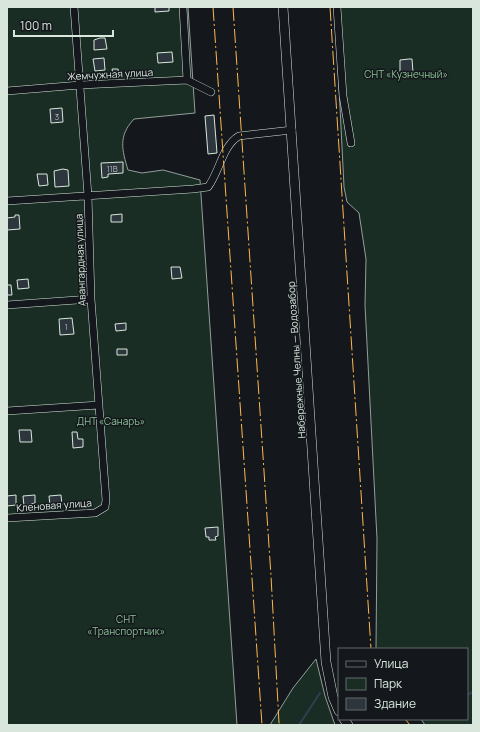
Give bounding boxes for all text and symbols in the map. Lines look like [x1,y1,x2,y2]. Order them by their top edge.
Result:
scale bar [14,12,113,38]
text: 100 m [20,17,52,34]
street label: Жемчужная улица [67,65,153,83]
park label: СНТ «Кузнечный» [364,67,448,81]
house number: 3 [55,111,59,122]
house number: 11В [106,163,118,174]
street label: Авангардная улица [71,214,89,306]
street label: Набережные Челны — Водозабор [284,281,308,439]
house number: 1 [64,321,68,332]
park label: ДНТ «Санаръ» [77,414,145,428]
street label: Кленовая улица [16,495,92,515]
park label: СНТ «Транспортник» [87,612,165,638]
legend [338,648,468,720]
text: Улица [374,655,408,672]
text: Парк [374,675,403,692]
text: Здание [374,695,416,712]

